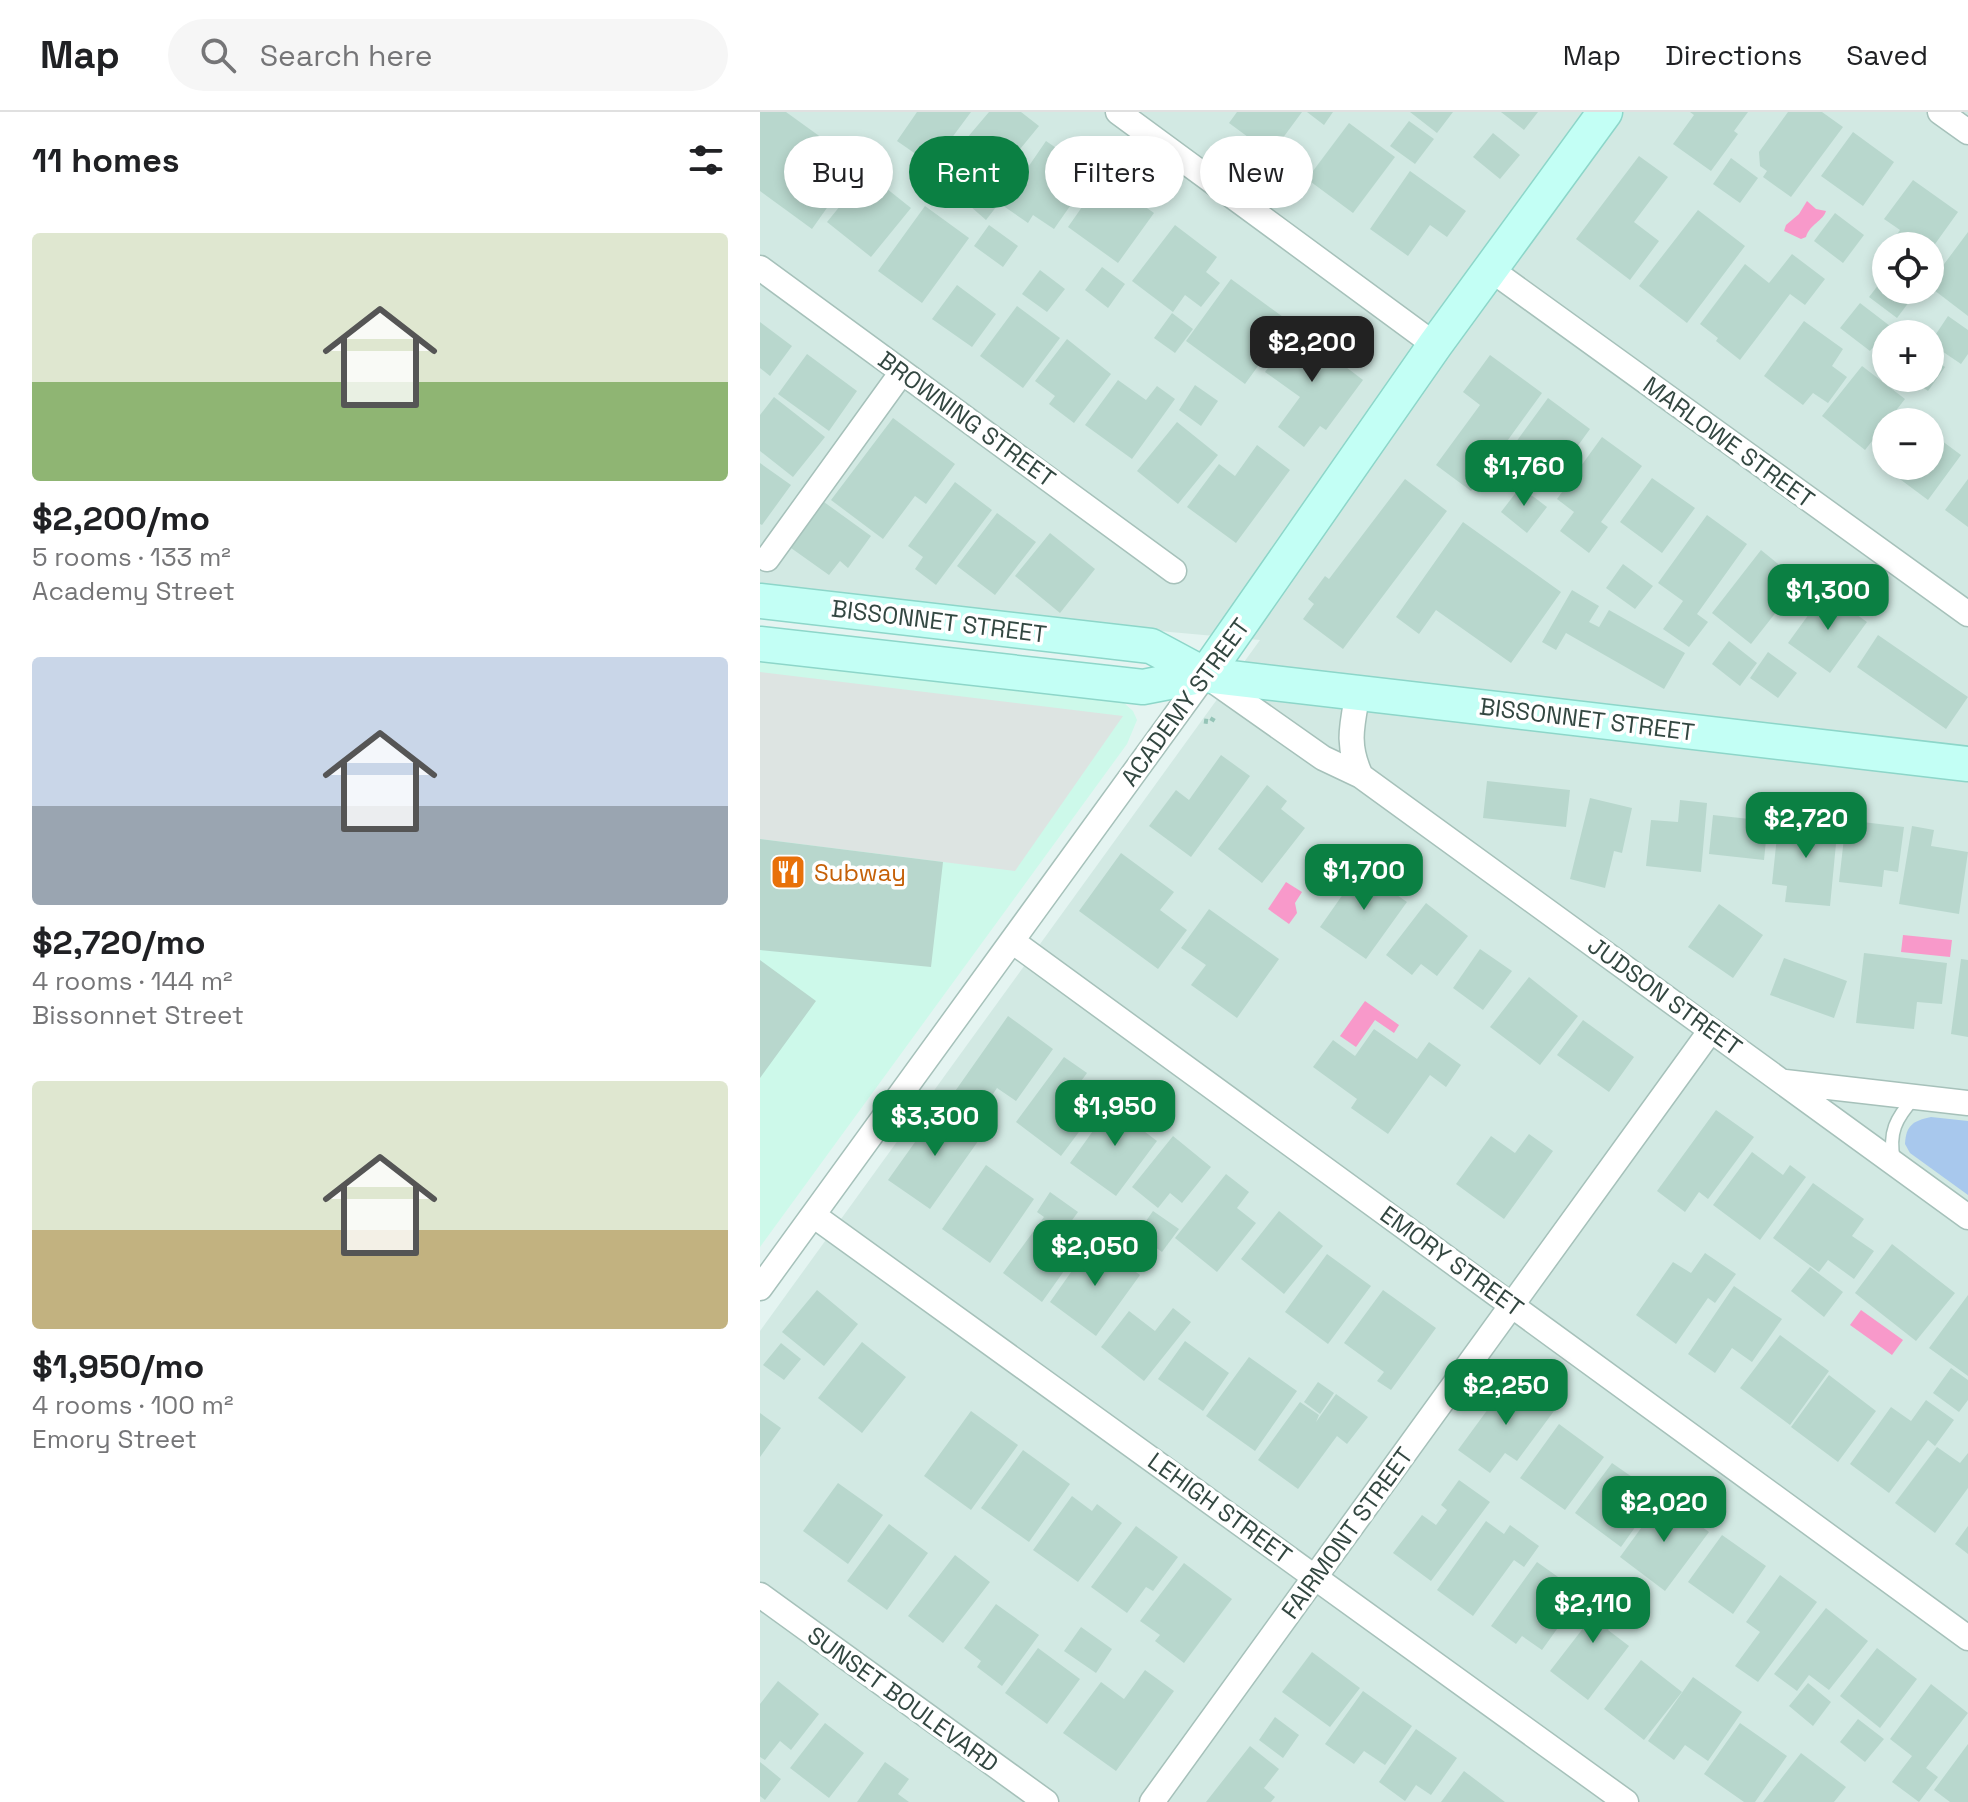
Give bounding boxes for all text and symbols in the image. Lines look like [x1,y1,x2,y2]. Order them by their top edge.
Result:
search box [168,19,728,91]
text: Map [40,31,120,79]
icon: search [196,33,240,77]
text: Search here [260,36,433,75]
text: Map [1563,37,1621,73]
text: Directions [1665,37,1802,73]
text: Saved [1846,37,1928,73]
chip: Buy [784,136,893,208]
chip: Rent [909,136,1029,208]
chip: Filters [1045,136,1184,208]
chip: New [1200,136,1313,208]
icon: filters [684,138,728,182]
text: 11 homes [32,139,180,182]
map controls [1872,232,1944,480]
button: locate [1872,232,1944,304]
icon: home [308,285,452,429]
pin: $2,200 [1247,316,1377,384]
button: + [1872,320,1944,392]
text: $2,200 [1268,325,1356,359]
street label: BROWNING STREET [872,344,1062,494]
street label: MARLOWE STREET [1637,369,1821,515]
button: − [1872,408,1944,480]
pin: $1,760 [1459,440,1589,508]
text: $1,760 [1483,449,1565,483]
text: $2,200/mo [32,497,210,540]
text: 5 rooms · 133 m² [32,540,231,574]
pin: $1,300 [1763,564,1893,632]
text: $1,300 [1786,573,1870,607]
text: Academy Street [32,574,235,608]
street label: BISSONNET STREET [830,592,1048,650]
street label: ACADEMY STREET [1114,612,1256,792]
street label: BISSONNET STREET [1478,690,1696,748]
icon: home [308,709,452,853]
pin: $2,720 [1741,792,1871,860]
text: $2,720 [1764,801,1848,835]
pin: $1,700 [1299,844,1429,912]
restaurant icon: Subway [769,853,807,891]
text: $1,700 [1323,853,1405,887]
place label: Subway [814,857,906,888]
text: $2,720/mo [32,921,206,964]
street label: JUDSON STREET [1582,930,1748,1062]
text: 4 rooms · 144 m² [32,964,233,998]
text: Bissonnet Street [32,998,244,1032]
pin: $1,950 [1050,1080,1180,1148]
text: $1,950 [1073,1089,1157,1123]
pin: $3,300 [870,1090,1000,1158]
text: $3,300 [891,1099,979,1133]
icon: home [308,1133,452,1277]
street label: EMORY STREET [1374,1198,1530,1324]
pin: $2,050 [1030,1220,1160,1288]
text: $2,050 [1051,1229,1139,1263]
text: $1,950/mo [32,1345,204,1388]
pin: $2,250 [1441,1359,1571,1427]
text: $2,250 [1463,1368,1549,1402]
text: 4 rooms · 100 m² [32,1388,233,1422]
text: Emory Street [32,1422,197,1456]
street label: FAIRMONT STREET [1274,1441,1420,1625]
street label: LEHIGH STREET [1142,1445,1298,1571]
pin: $2,020 [1599,1476,1729,1544]
text: $2,020 [1620,1485,1708,1519]
pin: $2,110 [1528,1577,1658,1645]
text: $2,110 [1554,1586,1632,1620]
street label: SUNSET BOULEVARD [801,1619,1005,1779]

